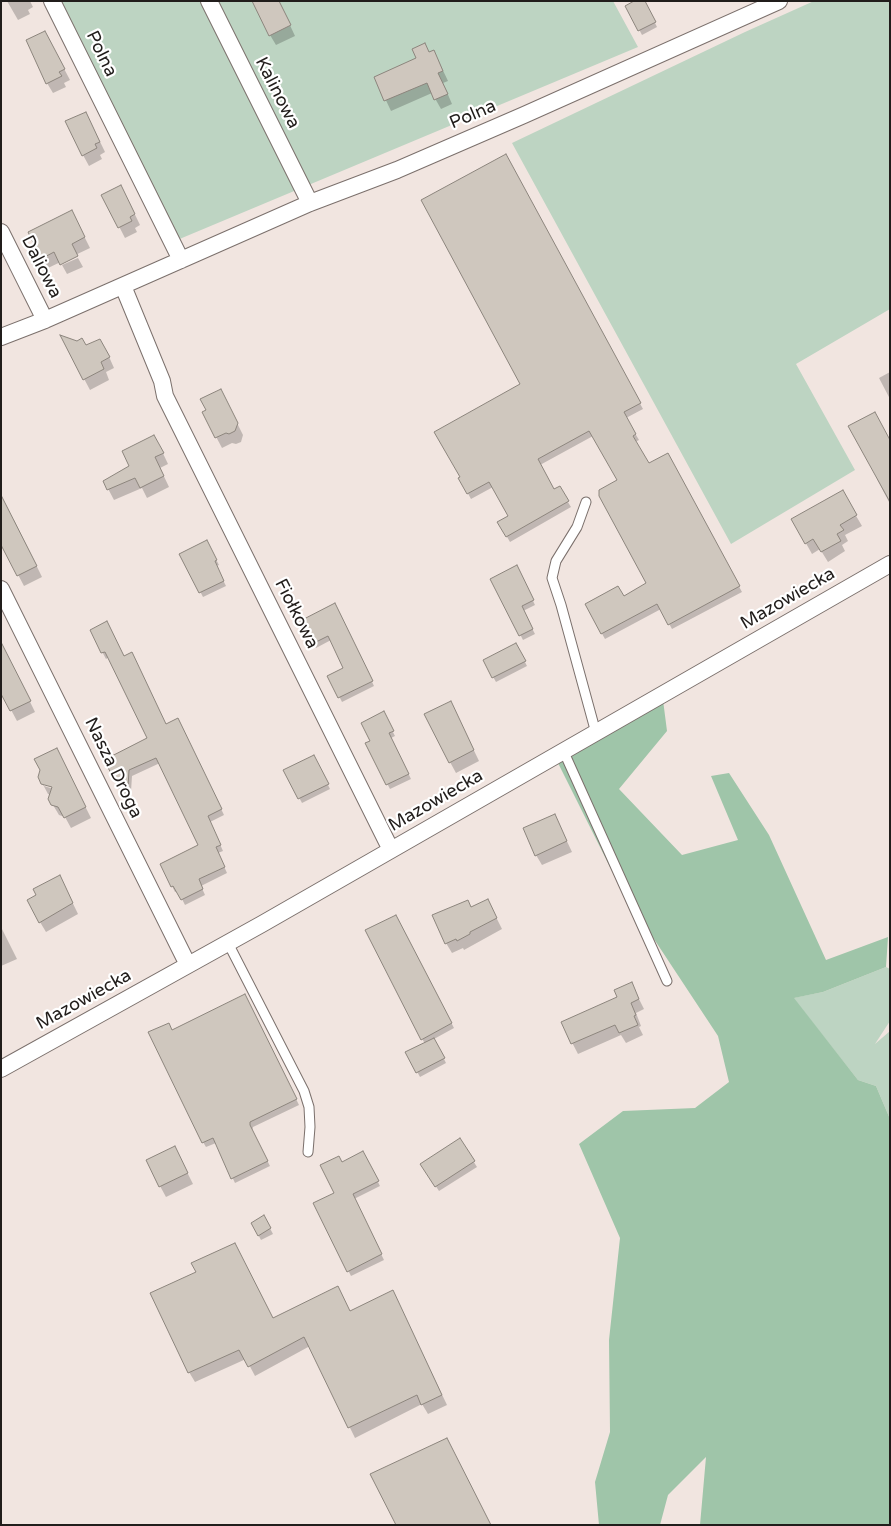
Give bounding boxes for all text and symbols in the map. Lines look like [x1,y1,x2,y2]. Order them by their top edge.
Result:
street label: Polna [81,28,121,80]
street label: Kalinowa [250,54,304,132]
street label: Polna [447,96,499,134]
street label: Daliowa [16,232,66,302]
street label: Mazowiecka [737,563,839,635]
street label: Fiołkowa [269,575,323,653]
street label: Nasza Droga [79,714,147,822]
street label: Mazowiecka [385,765,487,837]
street label: Mazowiecka [33,965,135,1035]

